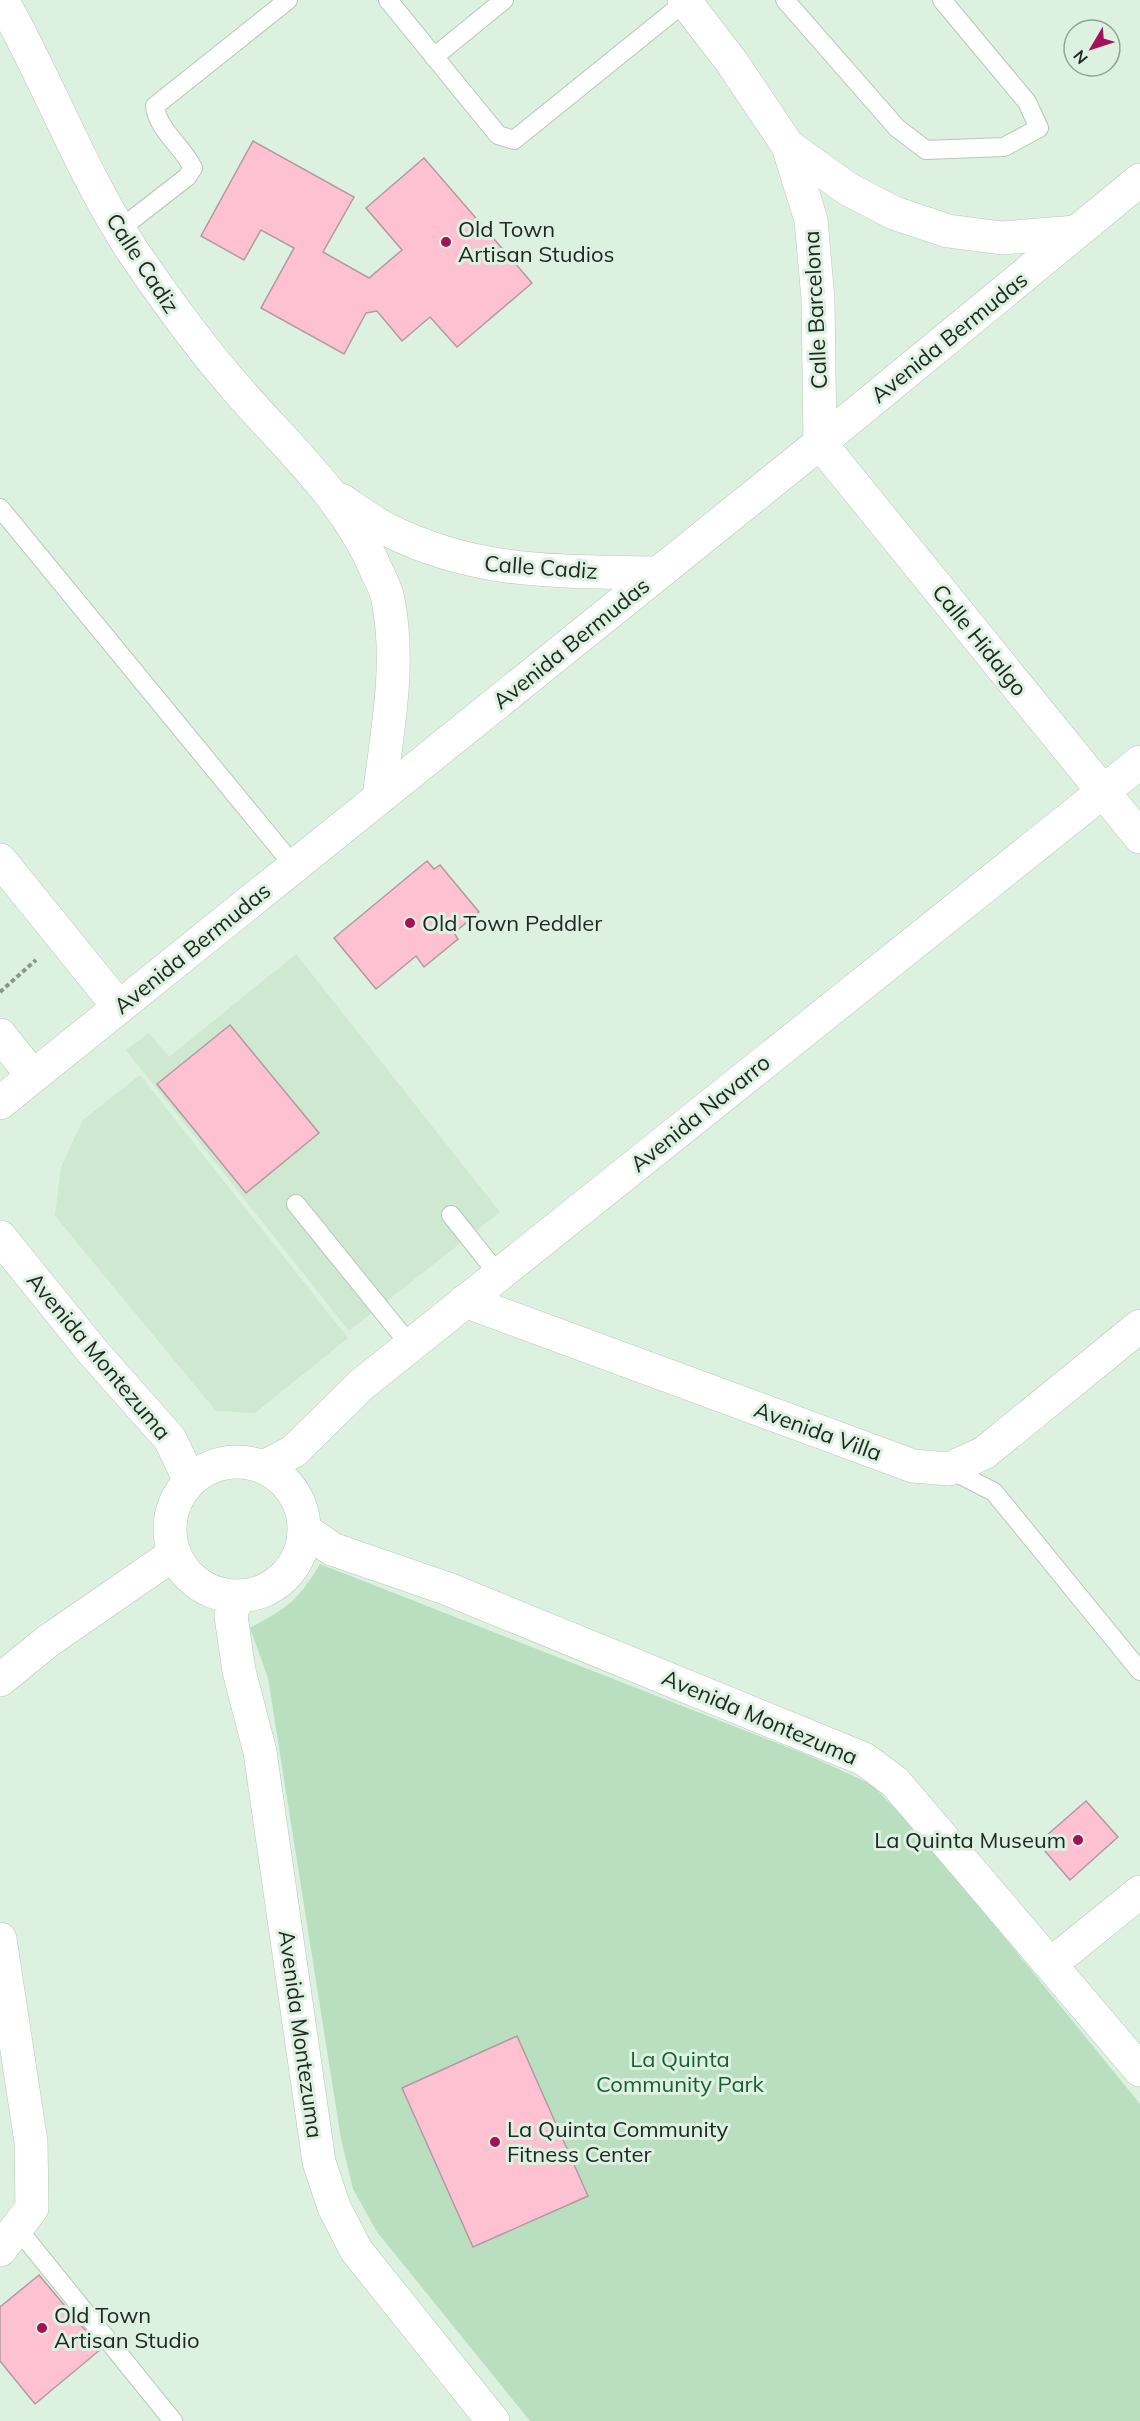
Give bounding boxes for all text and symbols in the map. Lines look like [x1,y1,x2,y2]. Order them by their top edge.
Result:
north arrow [1062,18,1122,78]
text: N [1069,46,1092,68]
street label: Calle Cadiz [100,208,186,318]
place label: Old Town Artisan Studios [458,215,614,268]
street label: Calle Barcelona [797,230,833,390]
marker: Old Town Artisan Studios [439,235,453,249]
street label: Avenida Bermudas [865,265,1033,409]
street label: Calle Cadiz [483,549,599,585]
street label: Avenida Bermudas [487,571,655,715]
street label: Calle Hidalgo [926,578,1034,702]
street label: Avenida Bermudas [108,876,276,1020]
place label: Old Town Peddler [422,909,602,937]
marker: Old Town Peddler [403,916,417,930]
street label: Avenida Navarro [624,1048,776,1178]
street label: Avenida Montezuma [21,1267,177,1445]
street label: Avenida Villa [750,1395,886,1467]
street label: Avenida Montezuma [658,1663,862,1771]
place label: La Quinta Museum [874,1826,1066,1854]
marker: La Quinta Museum [1071,1833,1085,1847]
street label: Avenida Montezuma [273,1928,329,2140]
park label: La Quinta Community Park [596,2045,765,2098]
place label: La Quinta Community Fitness Center [507,2115,729,2168]
marker: La Quinta Community Fitness Center [488,2135,502,2149]
place label: Old Town Artisan Studio [54,2301,199,2354]
marker: Old Town Artisan Studio [35,2321,49,2335]

